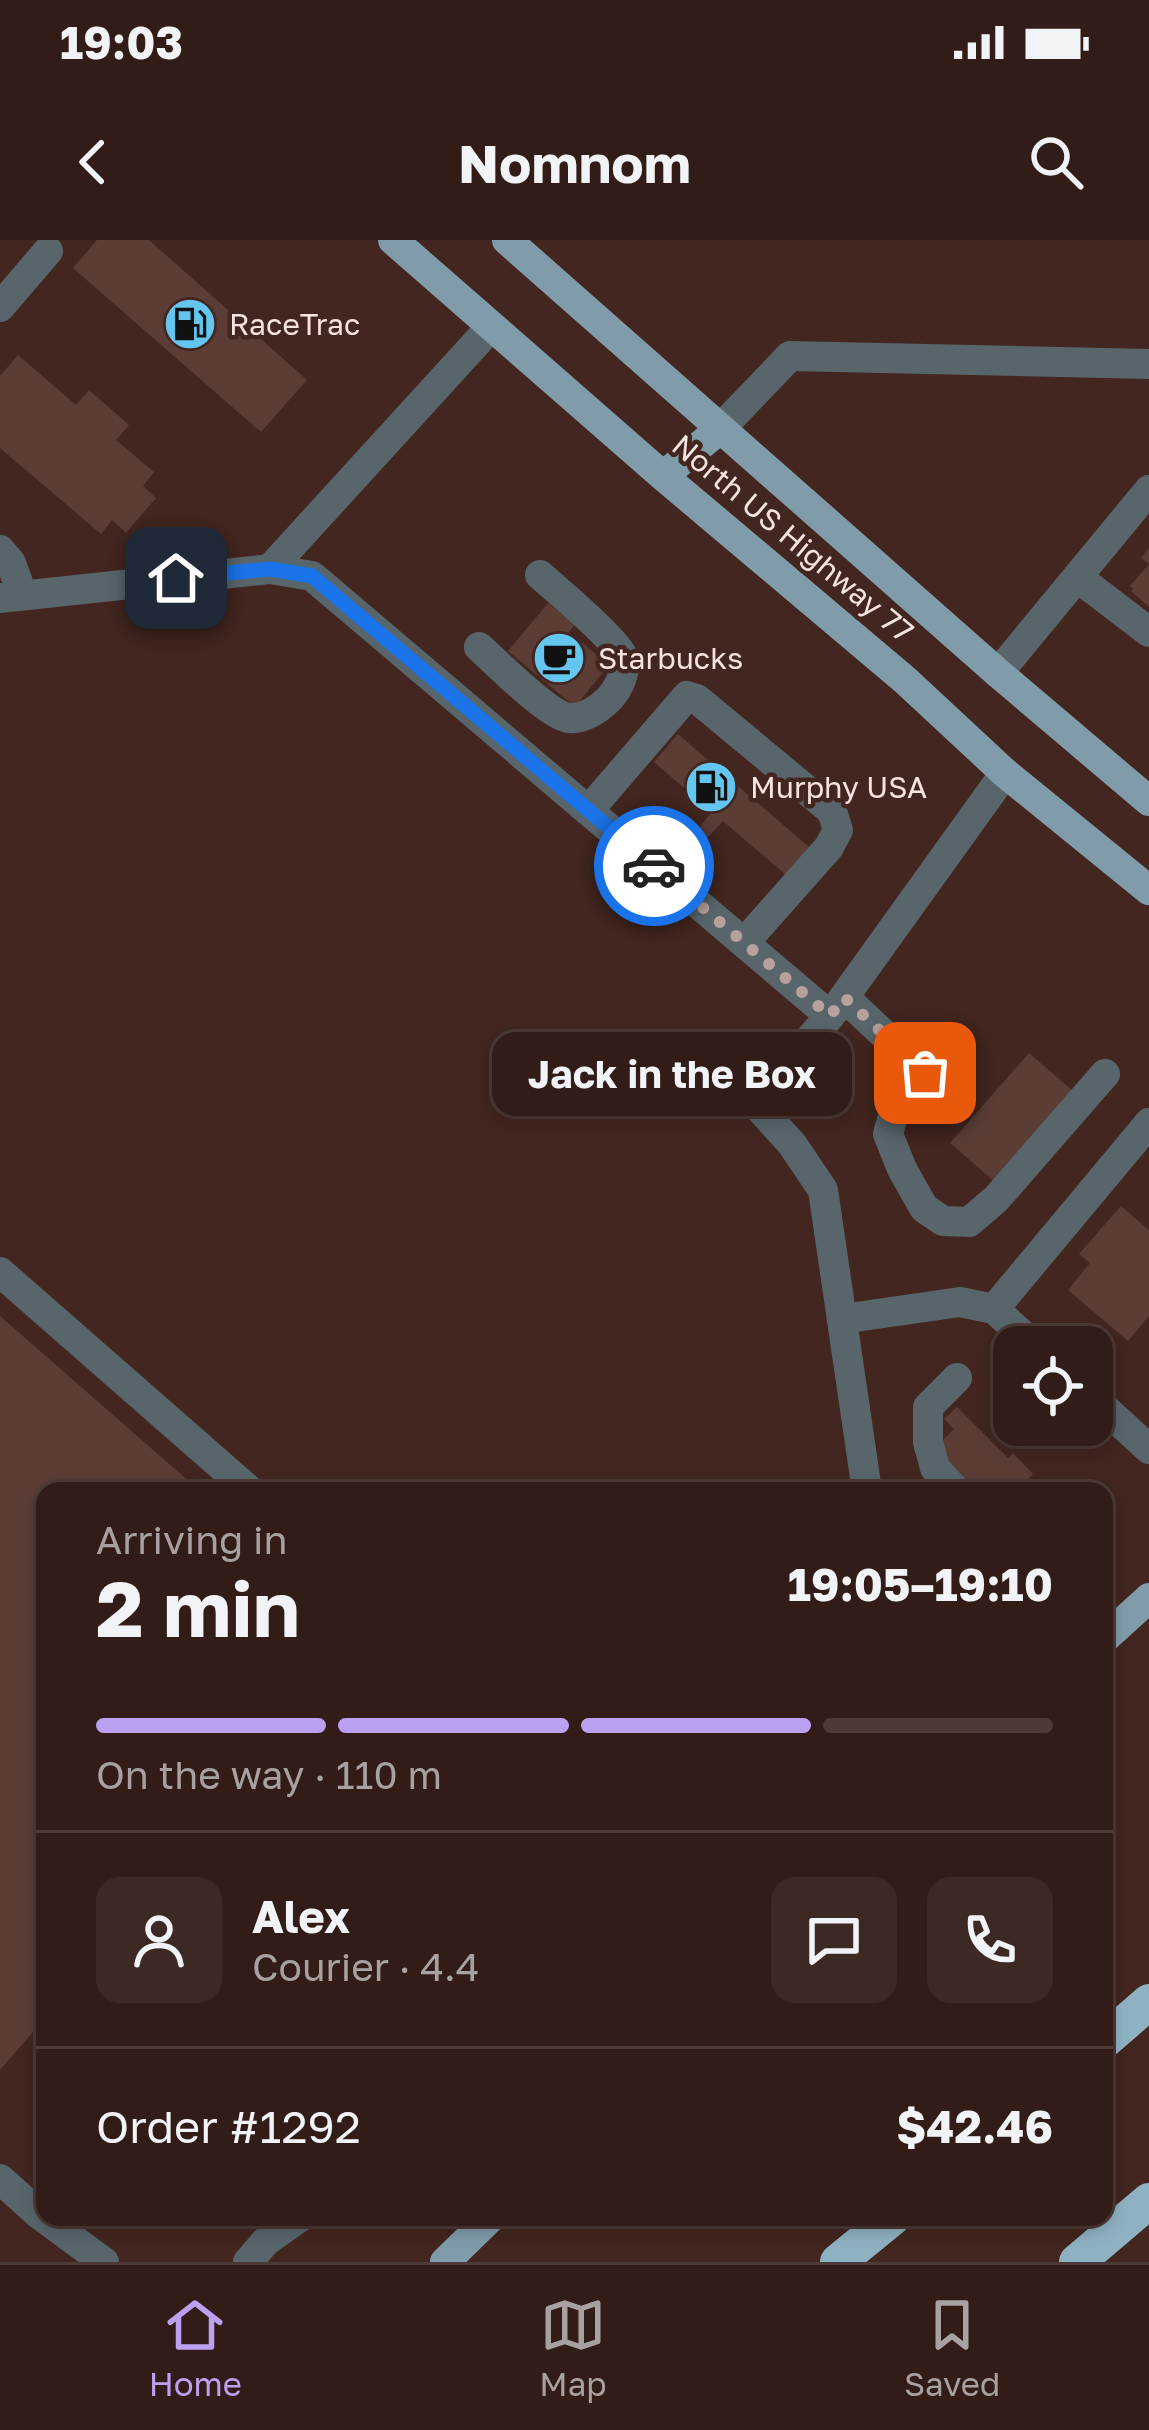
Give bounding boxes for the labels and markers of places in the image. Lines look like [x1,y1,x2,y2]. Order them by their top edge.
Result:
fuel station icon: RaceTrac [162,296,218,352]
place label: RaceTrac [229,306,360,342]
pin [125,527,227,629]
cafe icon: Starbucks [531,630,587,686]
place label: Starbucks [598,640,743,676]
fuel station icon: Murphy USA [683,759,739,815]
place label: Murphy USA [750,769,927,805]
pin [874,1022,976,1124]
callout: Jack in the Box [493,1031,853,1115]

